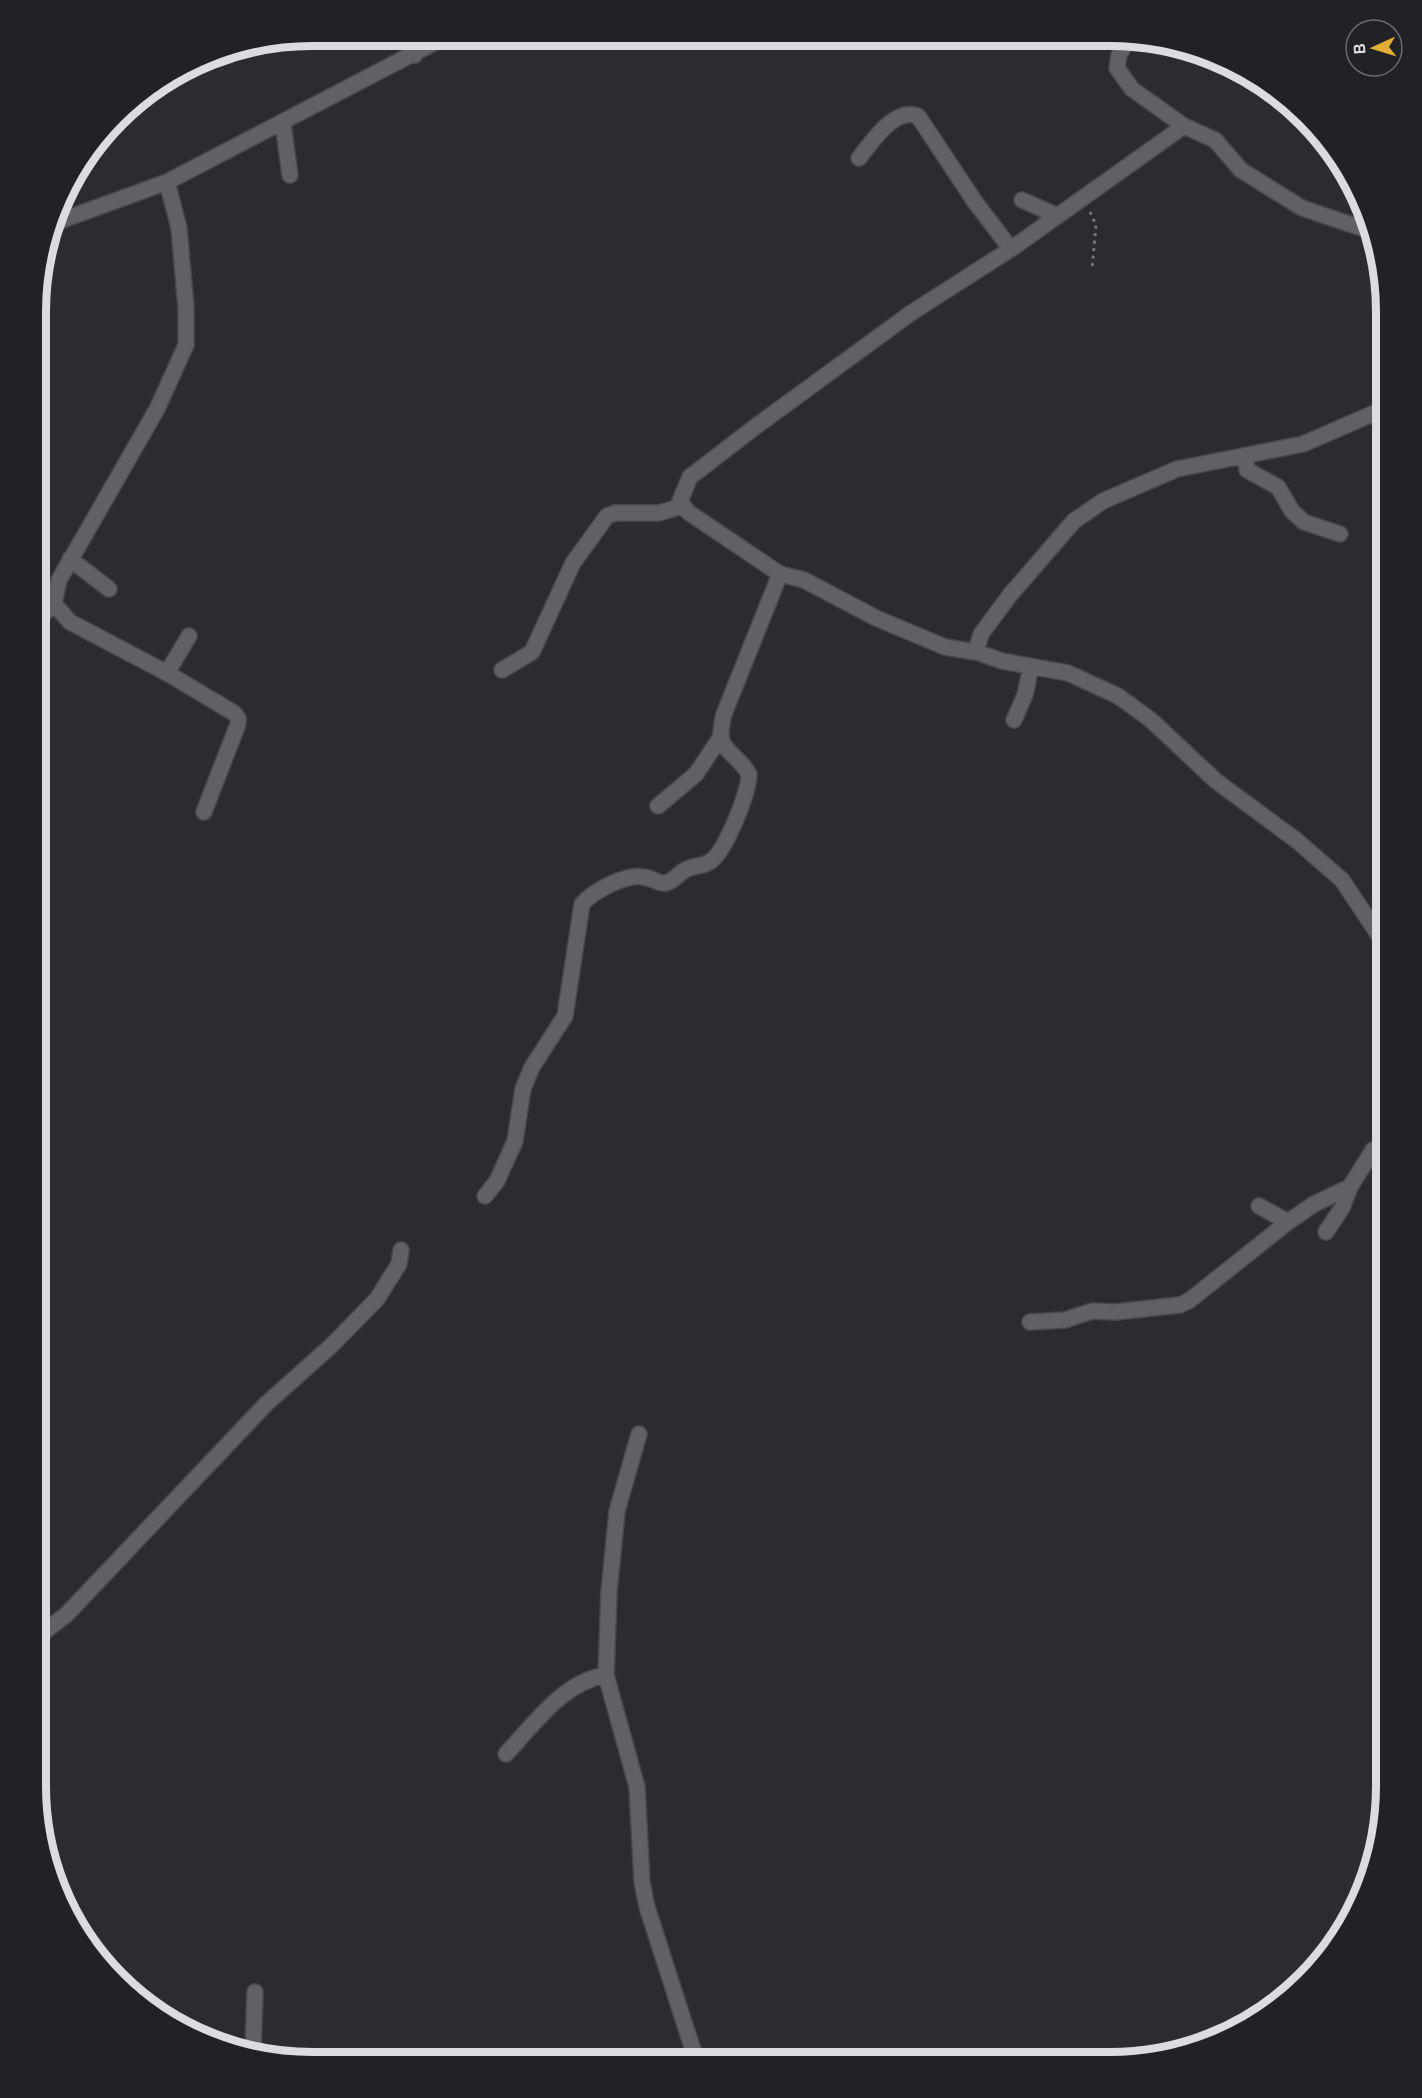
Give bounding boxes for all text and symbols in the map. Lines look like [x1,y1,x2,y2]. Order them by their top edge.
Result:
north arrow [1344,18,1404,78]
text: B [1350,43,1369,55]

